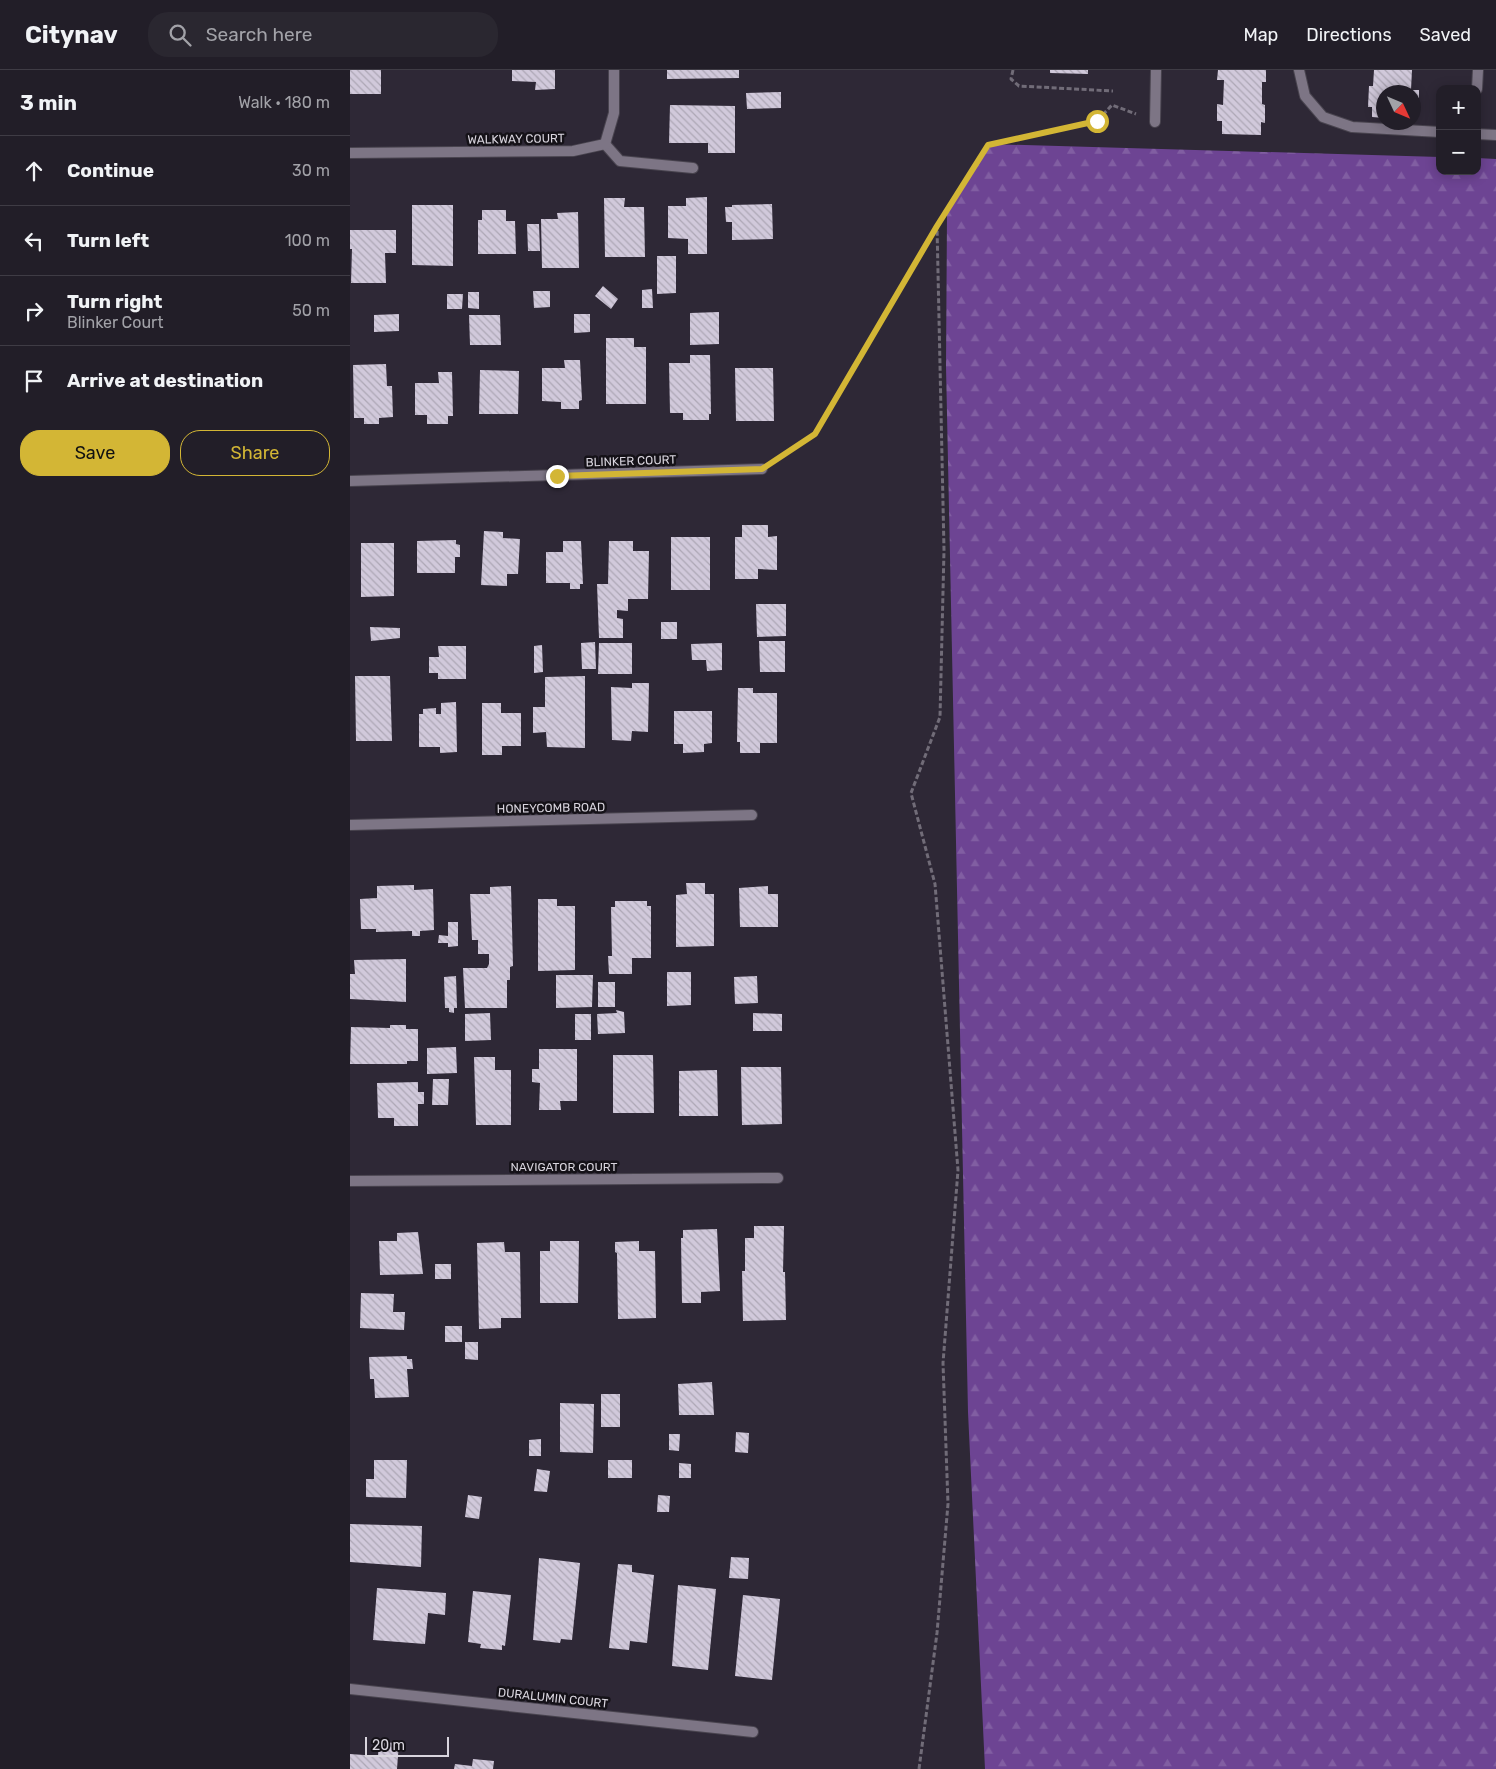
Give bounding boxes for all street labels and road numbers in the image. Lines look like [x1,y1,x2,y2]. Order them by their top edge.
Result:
street label: WALKWAY COURT [467,131,565,147]
street label: BLINKER COURT [585,452,677,470]
street label: HONEYCOMB ROAD [497,800,605,816]
street label: NAVIGATOR COURT [510,1160,618,1174]
street label: DURALUMIN COURT [497,1685,609,1711]

